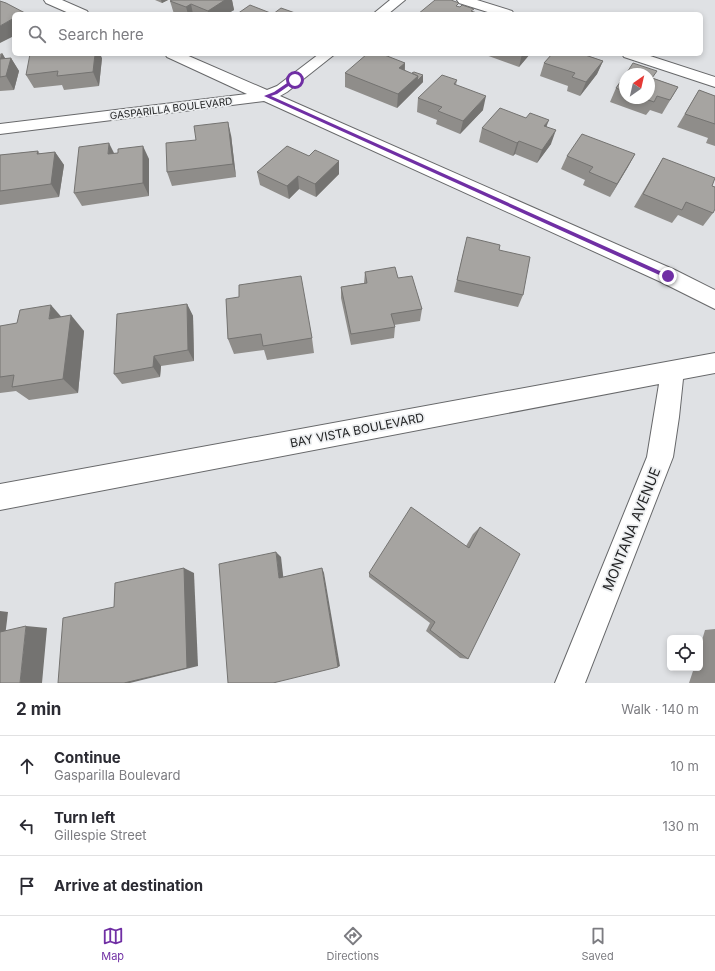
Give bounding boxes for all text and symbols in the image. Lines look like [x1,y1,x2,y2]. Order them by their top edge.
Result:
search box [12,12,703,56]
icon: search [26,23,48,45]
text: Search here [58,25,144,44]
north arrow [619,68,655,104]
route start [286,71,304,89]
street label: GASPARILLA BOULEVARD [109,95,233,121]
route end [659,267,677,285]
street label: BAY VISTA BOULEVARD [289,410,425,450]
street label: MONTANA AVENUE [598,465,664,593]
map controls [667,635,703,671]
button: locate [667,635,703,671]
text: 2 min [16,699,61,719]
text: Walk · 140 m [621,701,699,717]
text: Continue [54,748,121,767]
icon: ahead [16,755,38,777]
text: 10 m [670,758,699,774]
text: Gasparilla Boulevard [54,767,180,783]
text: Turn left [54,808,115,827]
icon: left [16,815,38,837]
text: 130 m [662,818,699,834]
text: Gillespie Street [54,827,147,843]
icon: arrive [16,875,38,897]
text: Arrive at destination [54,876,203,895]
tab: Map [101,925,124,963]
tab: Directions [327,925,379,963]
tab: Saved [582,925,614,963]

